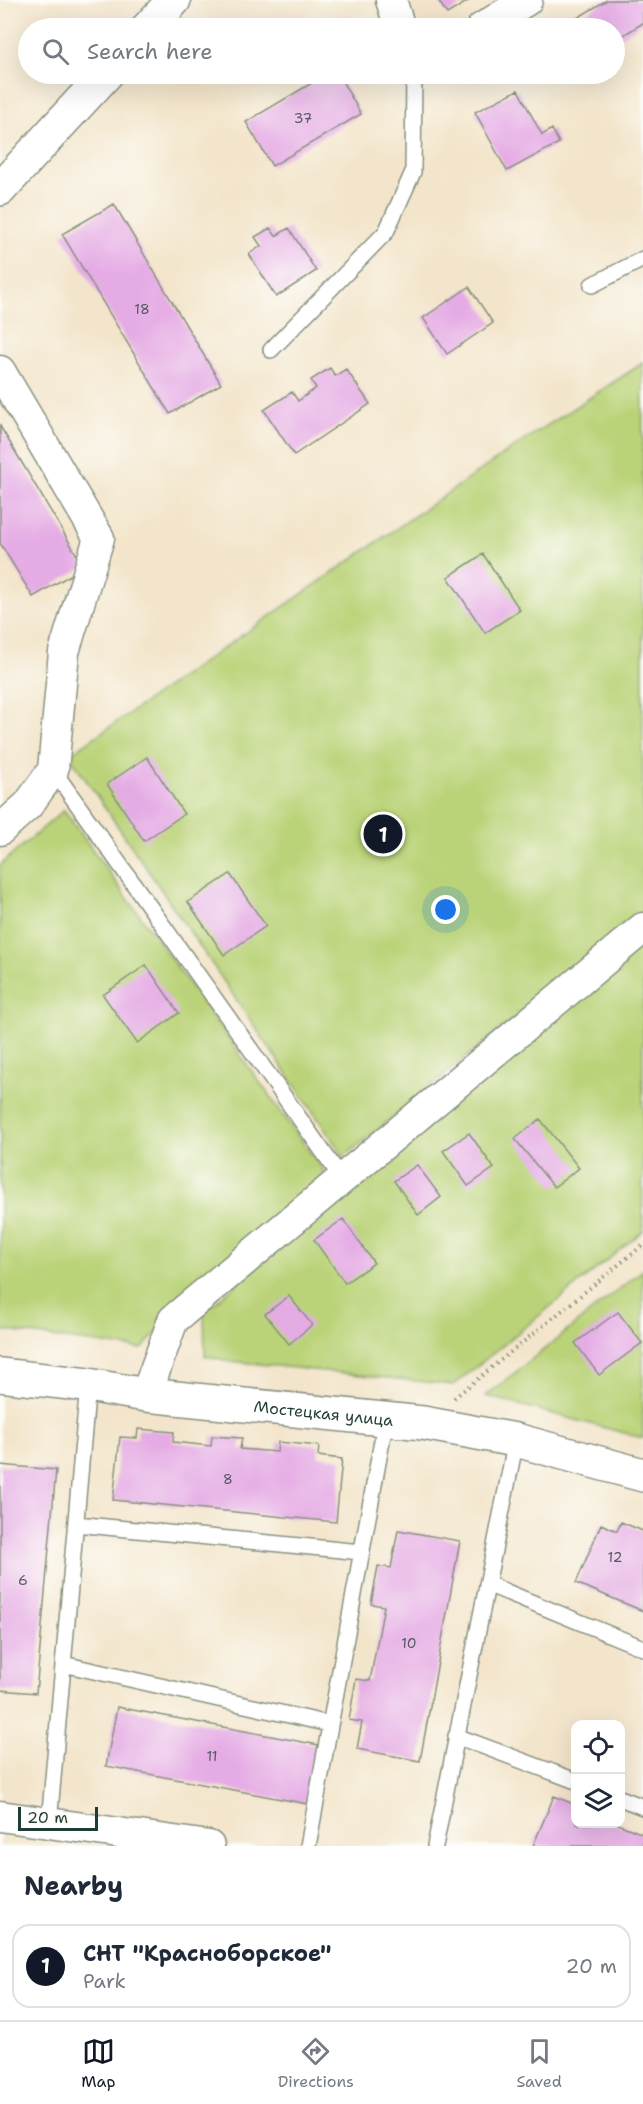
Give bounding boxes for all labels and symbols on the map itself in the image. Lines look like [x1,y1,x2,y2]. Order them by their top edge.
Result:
house number: 37 [294,109,312,127]
house number: 18 [134,300,150,318]
pin: 1 [364,812,403,856]
your location [431,895,460,924]
street label: Мостецкая улица [253,1395,394,1430]
house number: 8 [223,1470,233,1488]
house number: 12 [608,1548,622,1566]
house number: 6 [18,1571,28,1589]
house number: 10 [401,1634,417,1652]
house number: 11 [206,1747,218,1765]
scale bar [18,1804,98,1832]

